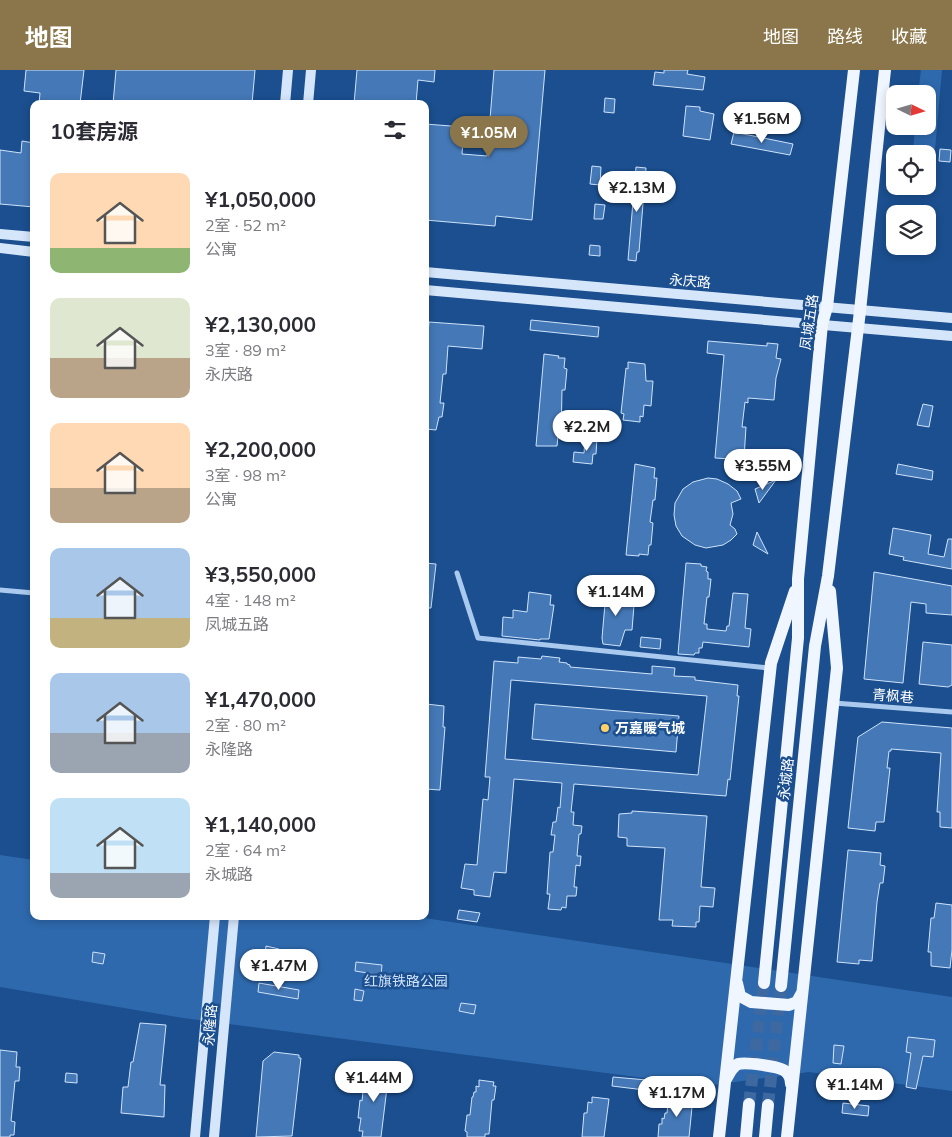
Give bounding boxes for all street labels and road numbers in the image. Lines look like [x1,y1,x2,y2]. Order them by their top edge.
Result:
street label: 永庆路 [668,270,712,292]
street label: 凤城五路 [796,293,822,351]
street label: 青枫巷 [871,685,915,707]
street label: 永城路 [775,757,797,801]
street label: 永隆路 [199,1003,221,1047]

